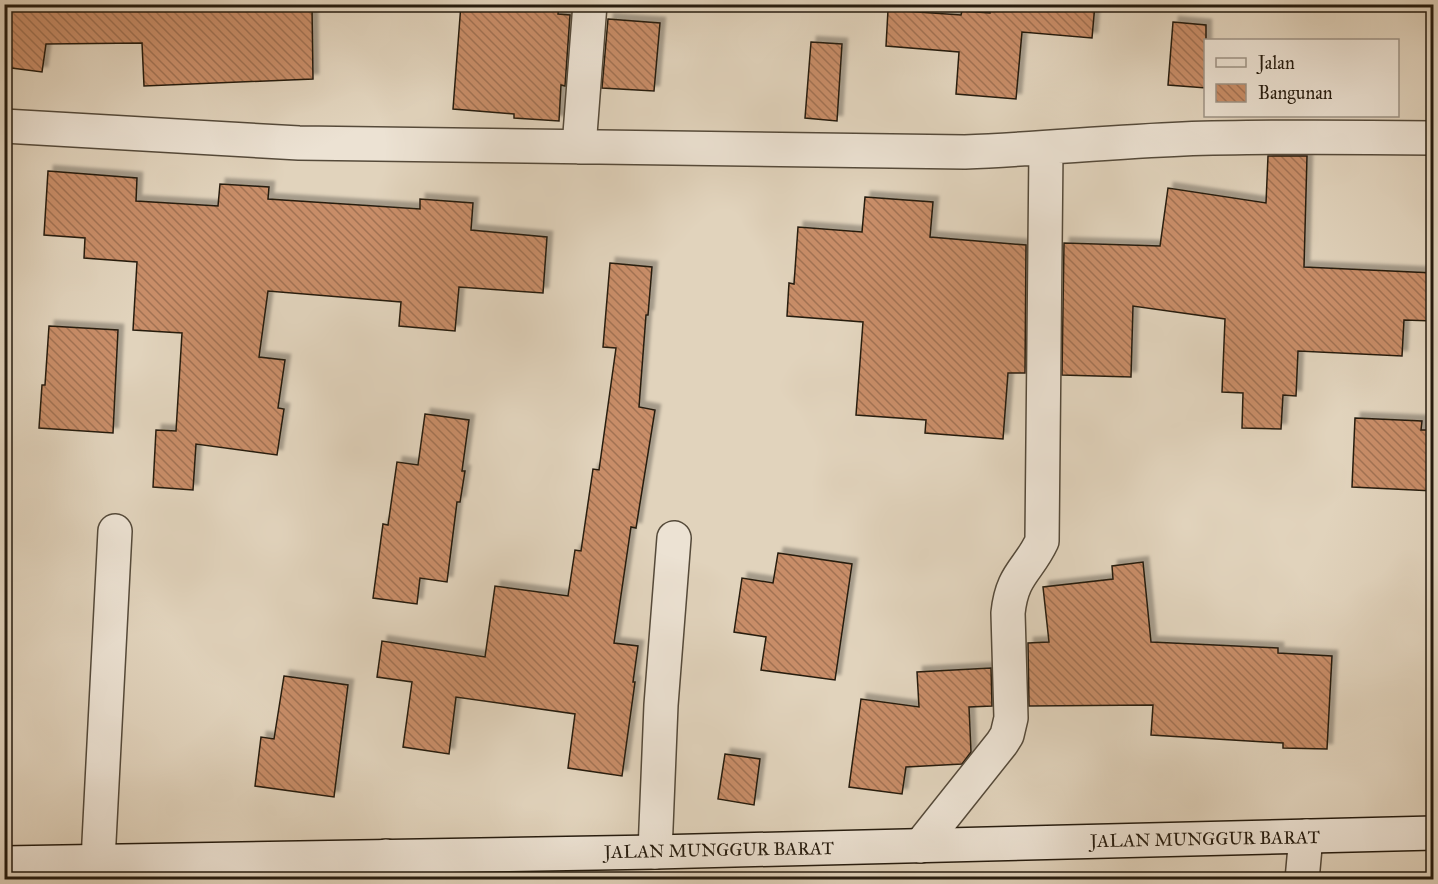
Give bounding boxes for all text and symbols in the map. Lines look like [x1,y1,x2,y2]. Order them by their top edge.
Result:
legend [1204,39,1399,117]
text: Jalan [1256,52,1295,75]
text: Bangunan [1258,82,1333,105]
street label: JALAN MUNGGUR BARAT [1088,826,1320,853]
street label: JALAN MUNGGUR BARAT [602,837,834,864]

